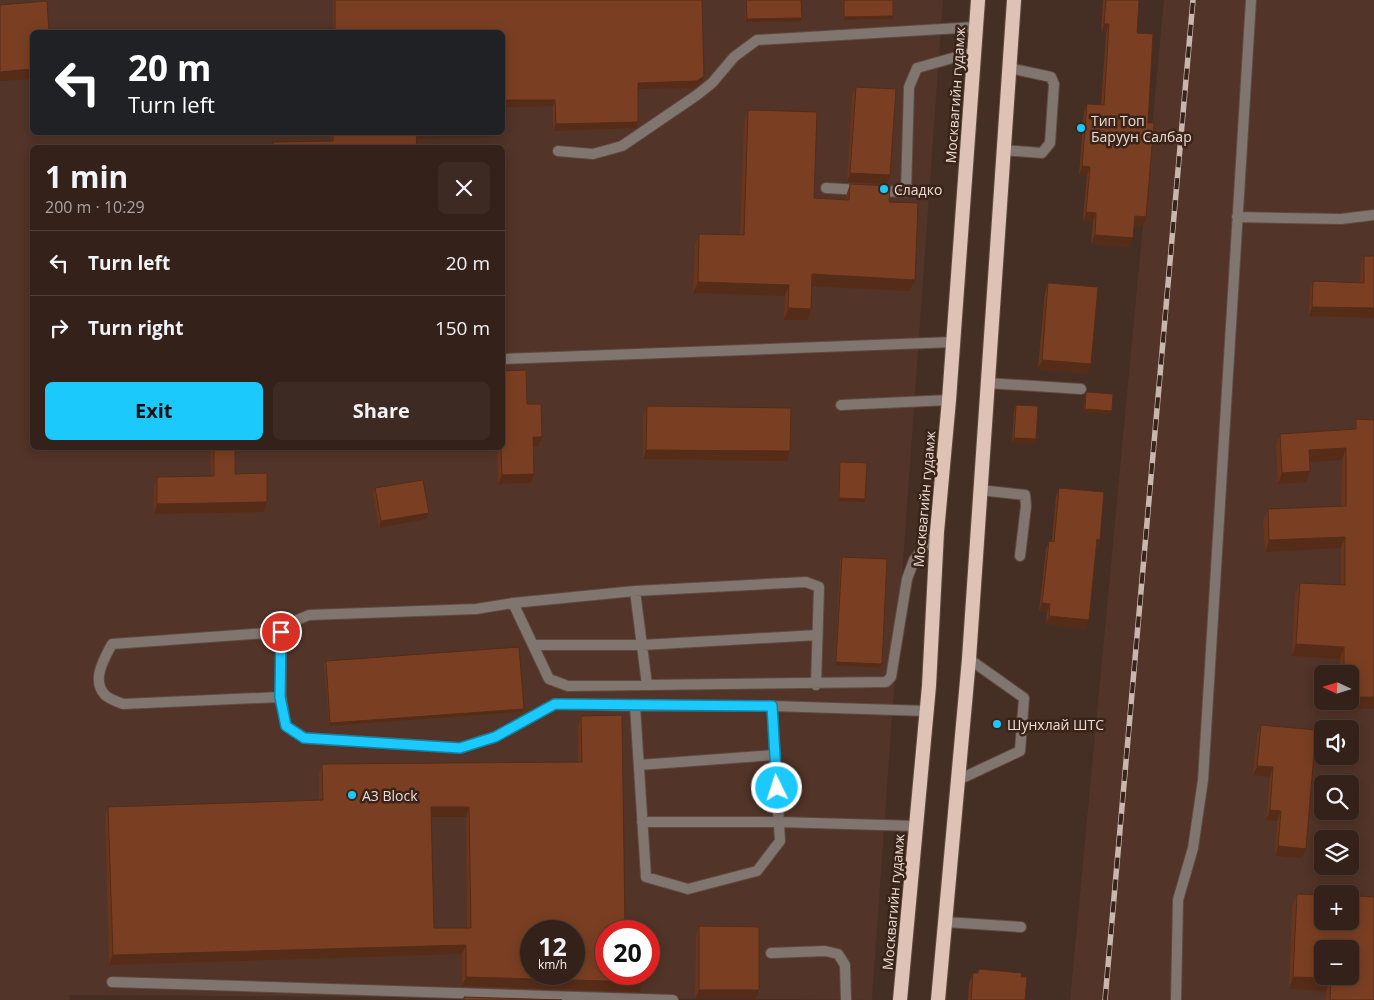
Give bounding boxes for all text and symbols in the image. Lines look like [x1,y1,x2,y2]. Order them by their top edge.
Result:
street label: Москвагийн гудамж [941,26,969,164]
text: 20 m [128,44,211,91]
icon: left [45,50,110,115]
text: Turn left [128,89,215,119]
place label: Тип Топ Баруун Салбар [1091,111,1192,146]
marker: Тип Топ Баруун Салбар [1075,122,1087,134]
text: 1 min [45,156,128,197]
button: close [438,162,490,214]
place label: Сладко [894,180,942,199]
marker: Сладко [878,183,890,195]
text: 200 m · 10:29 [45,196,145,218]
icon: left [45,249,73,277]
text: Turn left [88,250,170,276]
text: 20 m [446,250,490,276]
icon: right [45,314,73,342]
text: Turn right [88,315,183,341]
text: 150 m [435,315,490,341]
button: Exit [45,382,263,440]
button: Share [273,382,490,440]
street label: Москвагийн гудамж [909,429,939,568]
pin [260,611,302,653]
icon: arrive [267,618,295,646]
north arrow [1314,665,1359,710]
map controls [1314,665,1359,985]
place label: Шунхлай ШТС [1007,715,1104,734]
marker: Шунхлай ШТС [991,718,1003,730]
button: sound [1314,720,1359,765]
position arrow [750,761,802,813]
button: search [1314,775,1359,820]
place label: A3 Block [362,786,418,805]
marker: A3 Block [346,789,358,801]
button: layers [1314,830,1359,875]
street label: Москвагийн гудамж [878,832,908,971]
button: + [1314,885,1359,930]
speed limit sign: 20 [595,920,660,985]
text: 12 [538,929,567,963]
button: − [1314,940,1359,985]
text: km/h [538,956,567,973]

